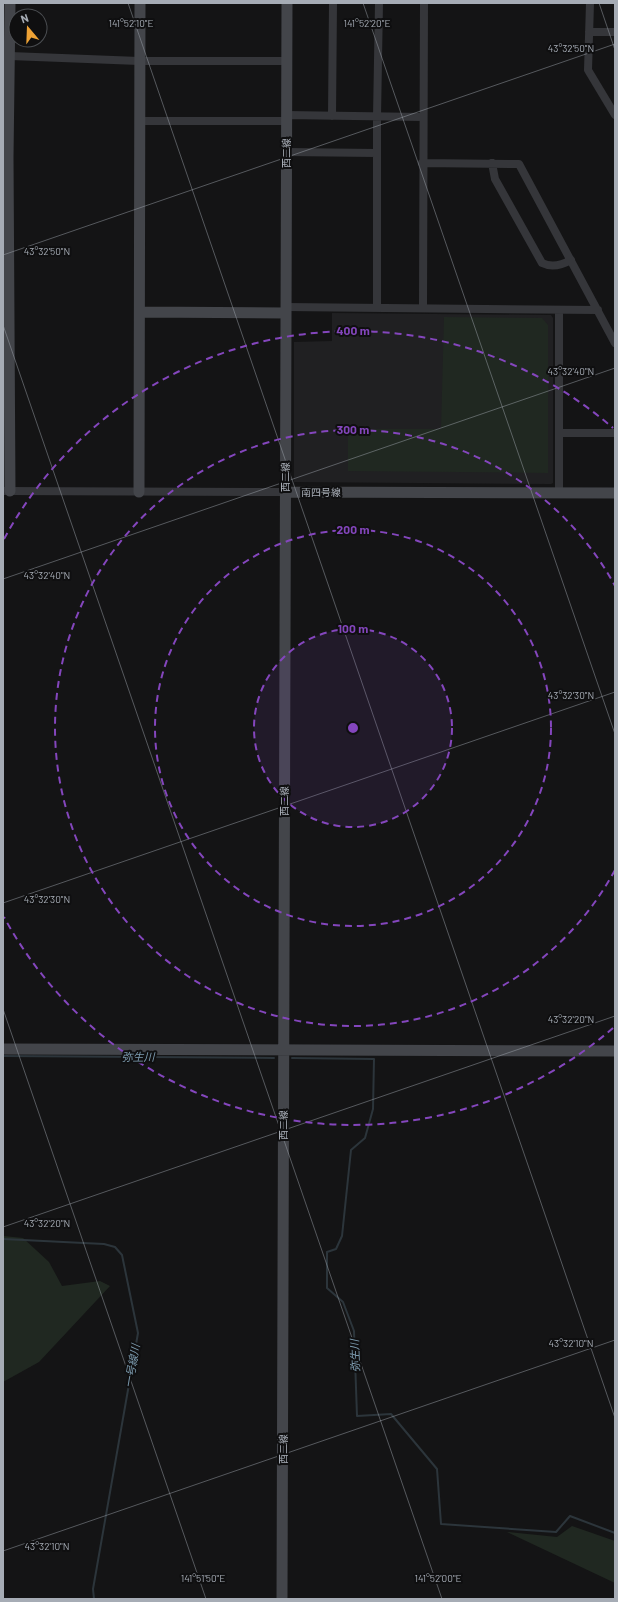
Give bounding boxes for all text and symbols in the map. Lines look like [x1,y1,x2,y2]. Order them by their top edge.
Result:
north arrow [8,8,48,48]
text: N [19,11,30,25]
text: 141°52'10"E [108,17,154,29]
text: 141°52'20"E [344,17,390,29]
text: 43°32'50"N [548,42,594,54]
street label: 西二線 [280,138,292,168]
text: 43°32'50"N [24,245,70,257]
text: 400 m [336,323,370,337]
text: 43°32'40"N [548,365,594,377]
text: 300 m [337,422,369,436]
street label: 西二線 [279,462,291,492]
street label: 南四号線 [301,486,341,498]
text: 200 m [337,522,369,536]
text: 43°32'40"N [24,569,70,581]
text: 100 m [338,621,368,635]
text: 43°32'30"N [548,689,594,701]
centre of rings [346,721,360,735]
street label: 西二線 [278,786,290,816]
text: 43°32'30"N [24,893,70,905]
text: 43°32'20"N [548,1013,594,1025]
water label: 弥生川 [122,1050,155,1063]
street label: 西二線 [277,1110,289,1140]
text: 43°32'20"N [24,1217,70,1229]
text: 43°32'10"N [549,1337,593,1349]
water label: 弥生川 [347,1338,362,1373]
water label: 一号線川 [121,1342,142,1389]
street label: 西二線 [277,1434,289,1464]
text: 43°32'10"N [25,1540,69,1552]
text: 141°51'50"E [181,1572,225,1584]
text: 141°52'00"E [414,1572,462,1584]

